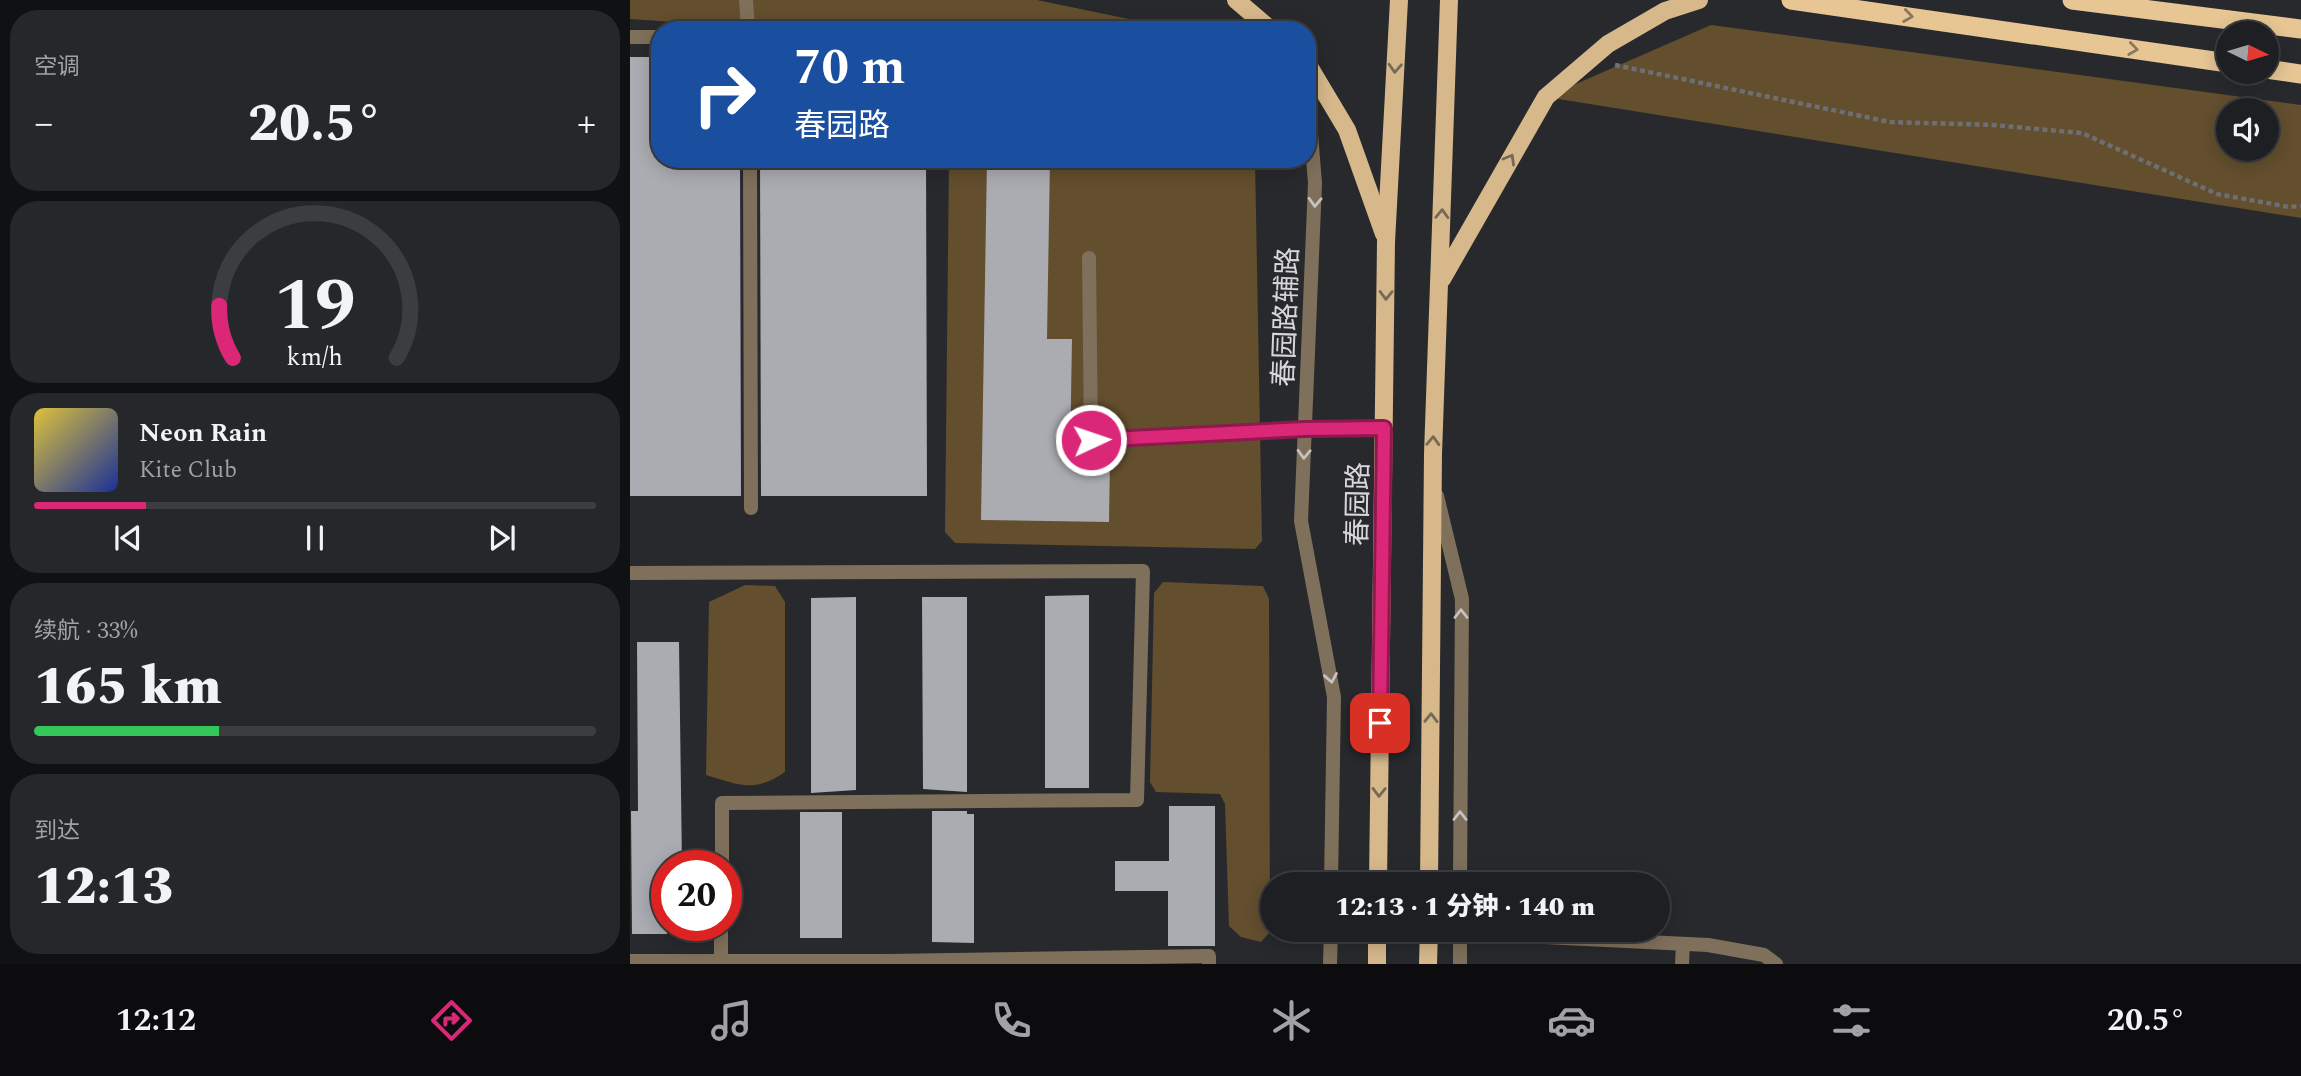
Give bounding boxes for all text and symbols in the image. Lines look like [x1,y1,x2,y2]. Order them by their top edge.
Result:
one-way arrow [1902,8,1914,23]
north arrow [2216,21,2278,84]
map controls [2216,21,2279,161]
text: 70 m [794,31,905,106]
one-way arrow [2127,41,2139,56]
icon: right [679,49,770,140]
text: 空调 [34,50,80,85]
one-way arrow [1388,63,1403,74]
text: 20.5° [248,85,382,164]
text: − [34,95,53,153]
text: + [577,95,596,153]
button: sound [2216,98,2279,161]
text: 春园路 [794,102,890,151]
one-way arrow [1502,154,1515,167]
one-way arrow [1307,197,1322,208]
one-way arrow [1435,208,1450,219]
street label: 春园路辅路 [1263,246,1310,388]
text: 19 [274,251,356,362]
one-way arrow [1378,291,1394,301]
text: km/h [287,338,343,376]
position arrow [1054,403,1128,477]
text: Neon Rain [139,413,267,453]
one-way arrow [1426,435,1441,446]
one-way arrow [1297,448,1312,459]
text: Kite Club [139,453,237,488]
street label: 春园路 [1336,462,1381,546]
icon: previous [109,519,147,557]
icon: pause [296,519,334,557]
icon: next [483,519,521,557]
one-way arrow [1454,608,1469,619]
text: 续航 · 33% [34,614,138,649]
text: 165 km [34,648,222,727]
one-way arrow [1322,672,1337,684]
pin [1350,693,1410,753]
icon: arrive [1361,704,1399,742]
one-way arrow [1423,712,1439,722]
one-way arrow [1371,788,1387,798]
one-way arrow [1452,810,1468,820]
text: 到达 [34,814,80,849]
text: 12:13 [34,848,173,927]
speed limit sign: 20 [651,850,742,941]
text: 12:13 · 1 分钟 · 140 m [1335,887,1595,927]
text: 12:12 [116,996,196,1045]
icon: directions [427,996,476,1045]
icon: music [707,996,756,1045]
icon: phone [987,996,1036,1045]
icon: climate [1267,996,1316,1045]
icon: car [1547,996,1596,1045]
icon: filters [1827,996,1876,1045]
text: 20.5° [2107,996,2185,1045]

